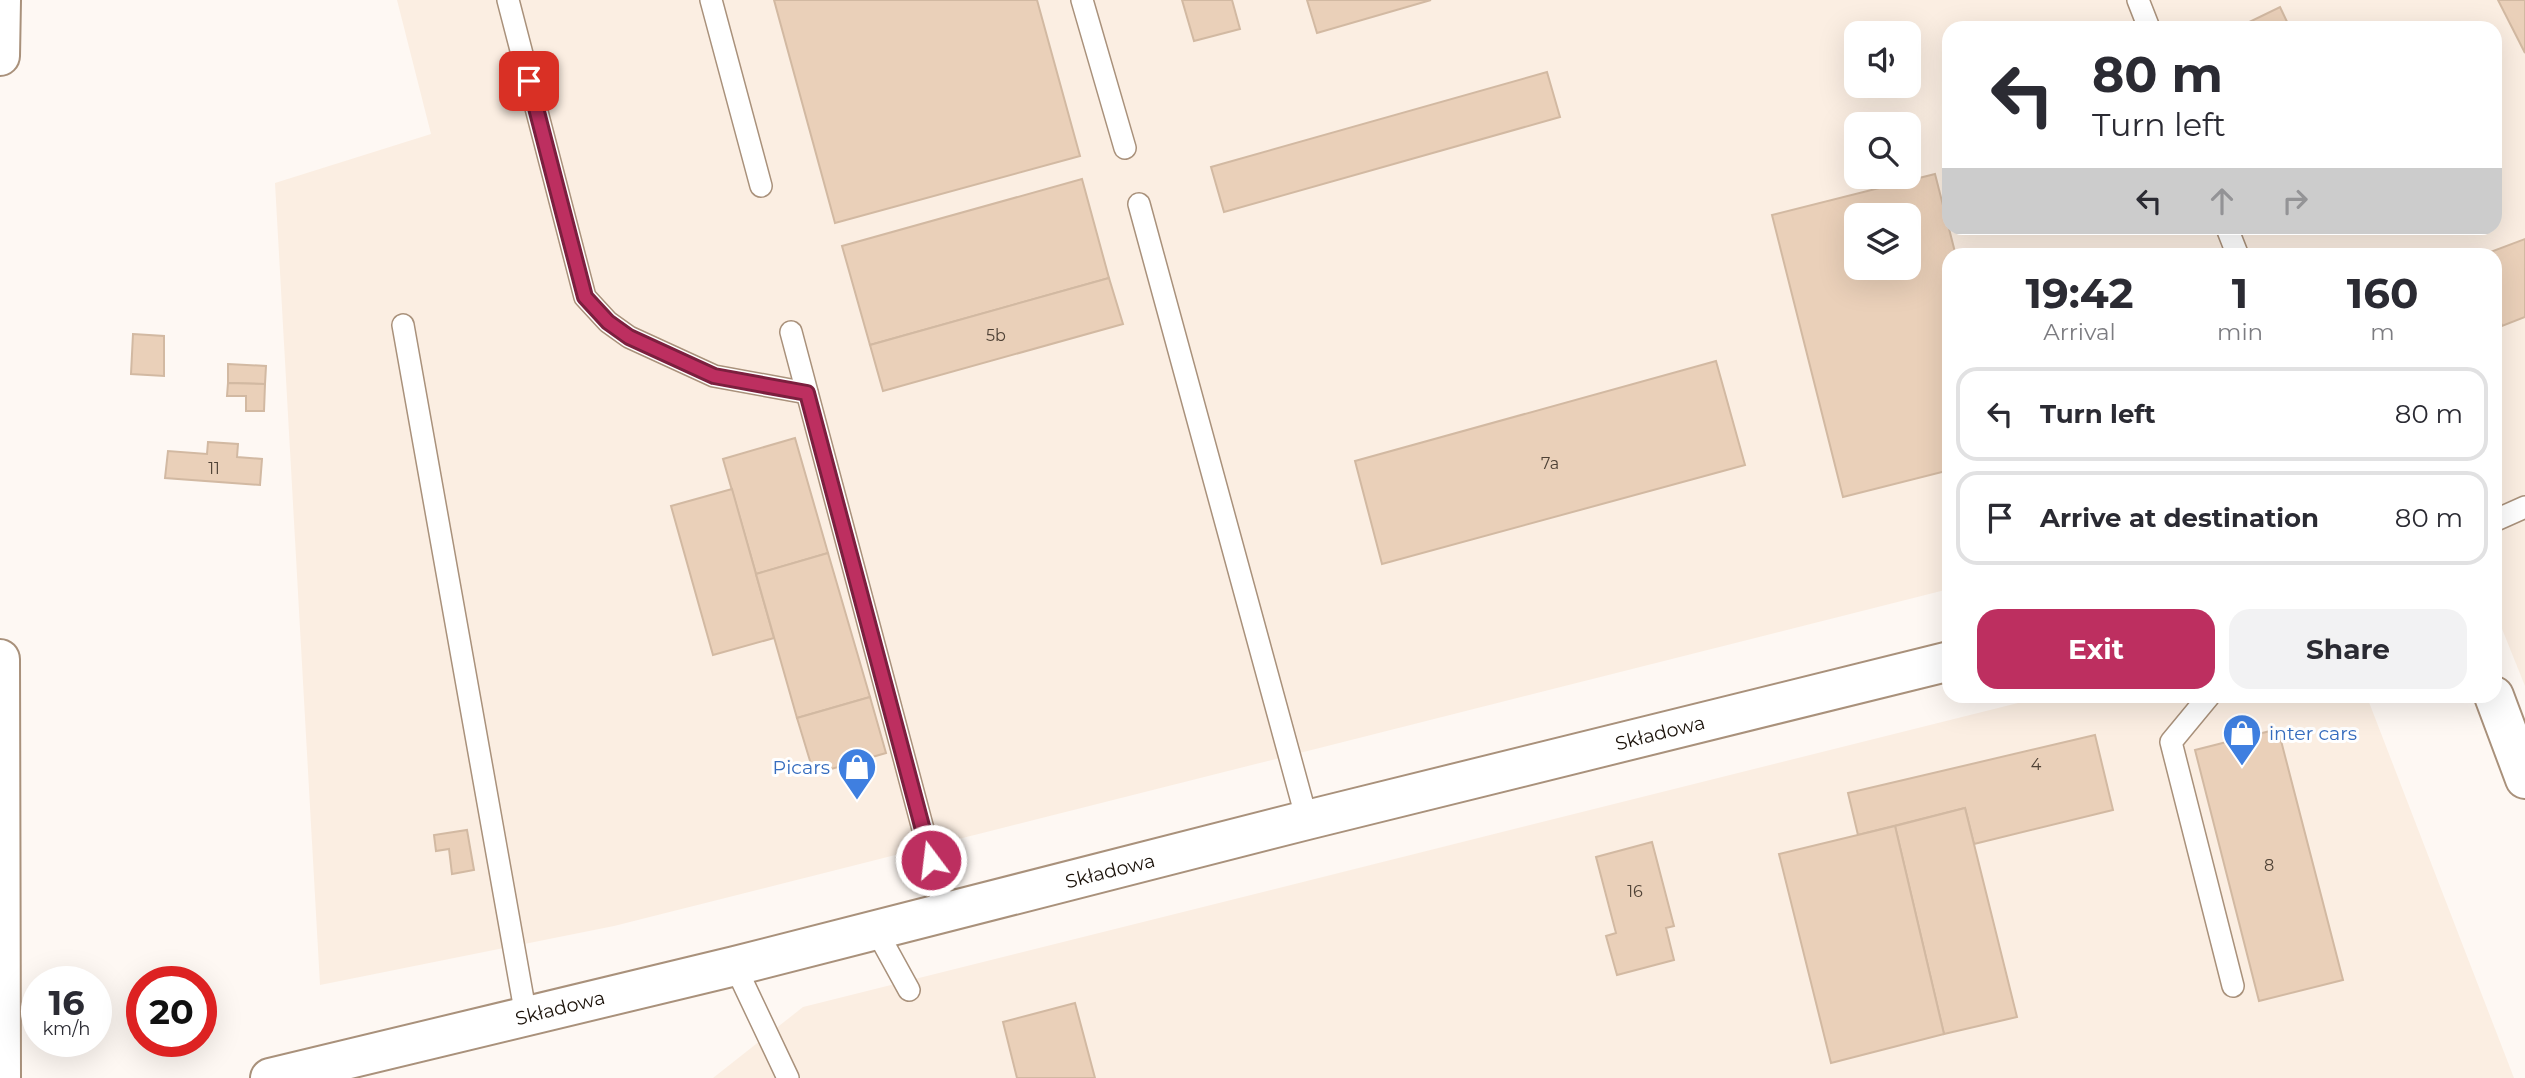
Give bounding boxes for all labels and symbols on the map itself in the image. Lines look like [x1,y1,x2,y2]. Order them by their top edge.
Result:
pin [499,51,559,111]
house number: 5b [986,326,1006,345]
house number: 7a [1541,454,1559,473]
house number: 11 [208,459,220,478]
street label: Składowa [1613,711,1707,755]
shop icon: inter cars [2221,712,2263,767]
place label: inter cars [2269,722,2357,745]
shop icon: Picars [836,746,878,801]
house number: 4 [2031,755,2042,774]
place label: Picars [772,756,830,779]
position arrow [894,823,968,897]
street label: Składowa [1063,849,1157,893]
house number: 8 [2264,856,2274,875]
house number: 16 [1627,882,1643,901]
speed limit sign: 20 [126,966,217,1057]
street label: Składowa [513,986,607,1030]

